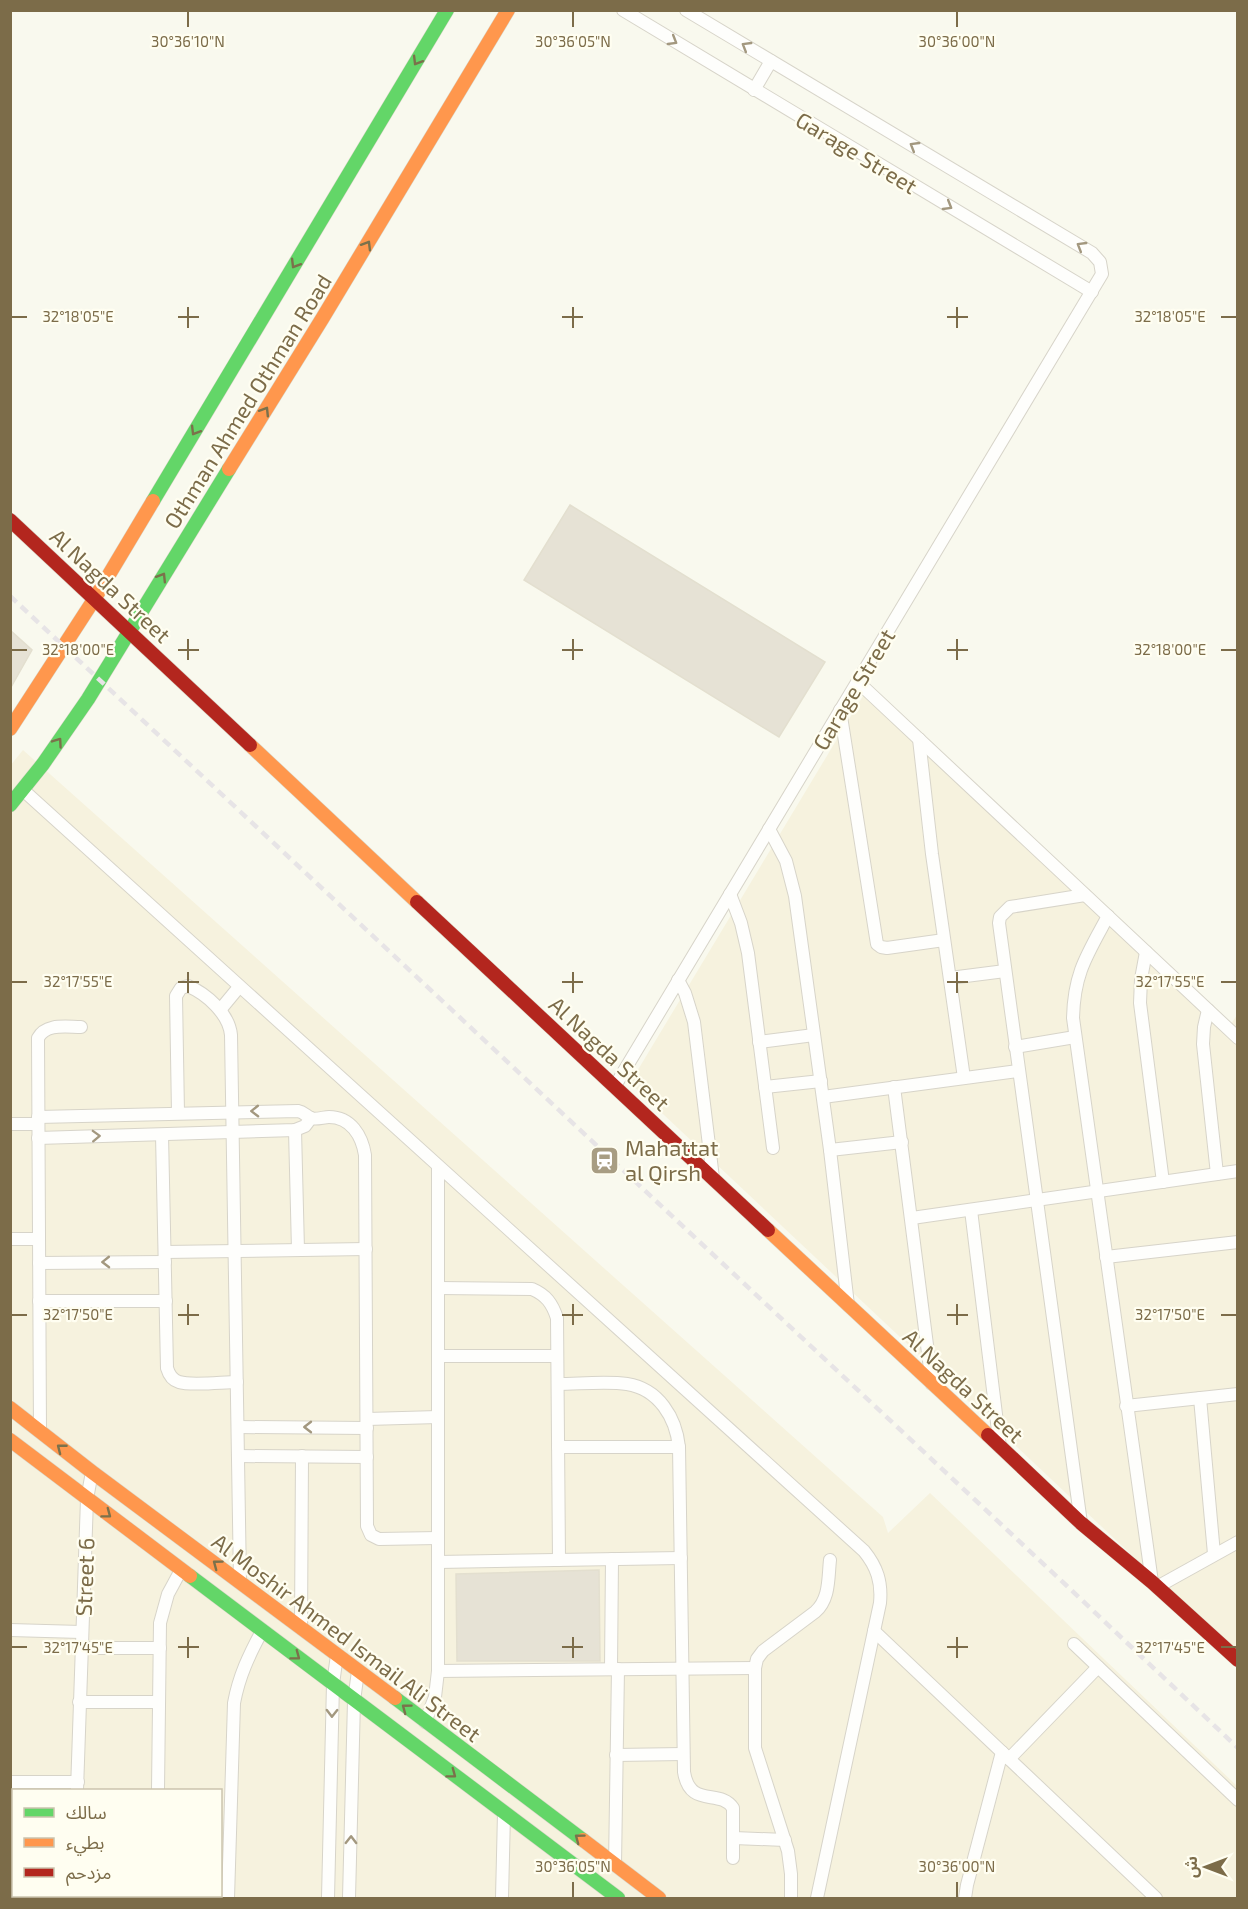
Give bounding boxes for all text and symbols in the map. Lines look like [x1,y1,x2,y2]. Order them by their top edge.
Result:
text: 30°36'10"N [151,32,225,50]
text: 30°36'05"N [535,32,611,50]
text: 30°36'00"N [919,32,995,50]
one-way arrow [667,33,677,45]
one-way arrow [742,42,752,54]
one-way arrow [413,55,425,65]
street label: Garage Street [792,106,922,198]
one-way arrow [910,142,920,154]
one-way arrow [942,199,952,211]
one-way arrow [359,241,371,251]
one-way arrow [1077,242,1087,254]
one-way arrow [291,258,303,268]
street label: Othman Ahmed Othman Road [158,269,336,533]
text: 32°18'05"E [42,307,114,325]
text: 32°18'05"E [1134,307,1206,325]
one-way arrow [258,407,269,418]
one-way arrow [191,425,202,435]
street label: Al Nagda Street [45,523,177,647]
one-way arrow [155,573,167,583]
street label: Garage Street [807,624,899,754]
text: 32°18'00"E [42,640,114,658]
text: 32°18'00"E [1134,640,1206,658]
one-way arrow [51,737,62,748]
text: 32°17'55"E [44,972,112,990]
text: 32°17'55"E [1136,972,1204,990]
street label: Al Nagda Street [544,991,676,1115]
one-way arrow [251,1105,260,1118]
one-way arrow [92,1130,101,1143]
place label: Mahattat al Qirsh [625,1134,718,1186]
station icon: Mahattat al Qirsh [588,1144,620,1176]
one-way arrow [102,1256,111,1268]
text: 32°17'50"E [43,1305,113,1323]
text: 32°17'50"E [1135,1305,1205,1323]
street label: Al Nagda Street [898,1323,1030,1447]
one-way arrow [304,1421,313,1434]
one-way arrow [57,1444,68,1455]
one-way arrow [100,1507,111,1518]
street label: Al Moshir Ahmed Ismail Ali Street [208,1527,486,1747]
street label: Street 6 [70,1537,98,1617]
one-way arrow [213,1561,224,1572]
text: 32°17'45"E [43,1638,113,1656]
text: 32°17'45"E [1135,1638,1205,1656]
one-way arrow [289,1649,300,1660]
one-way arrow [402,1704,413,1715]
one-way arrow [326,1708,339,1717]
one-way arrow [445,1766,456,1777]
legend [12,1789,222,1897]
text: سالك [66,1801,107,1823]
text: بطيء [66,1831,104,1856]
one-way arrow [574,1834,585,1845]
one-way arrow [344,1836,357,1845]
north arrow [1176,1837,1236,1897]
text: ش [1181,1856,1201,1878]
text: 30°36'05"N [535,1857,611,1875]
text: 30°36'00"N [919,1857,995,1875]
text: مزدحم [66,1861,111,1886]

